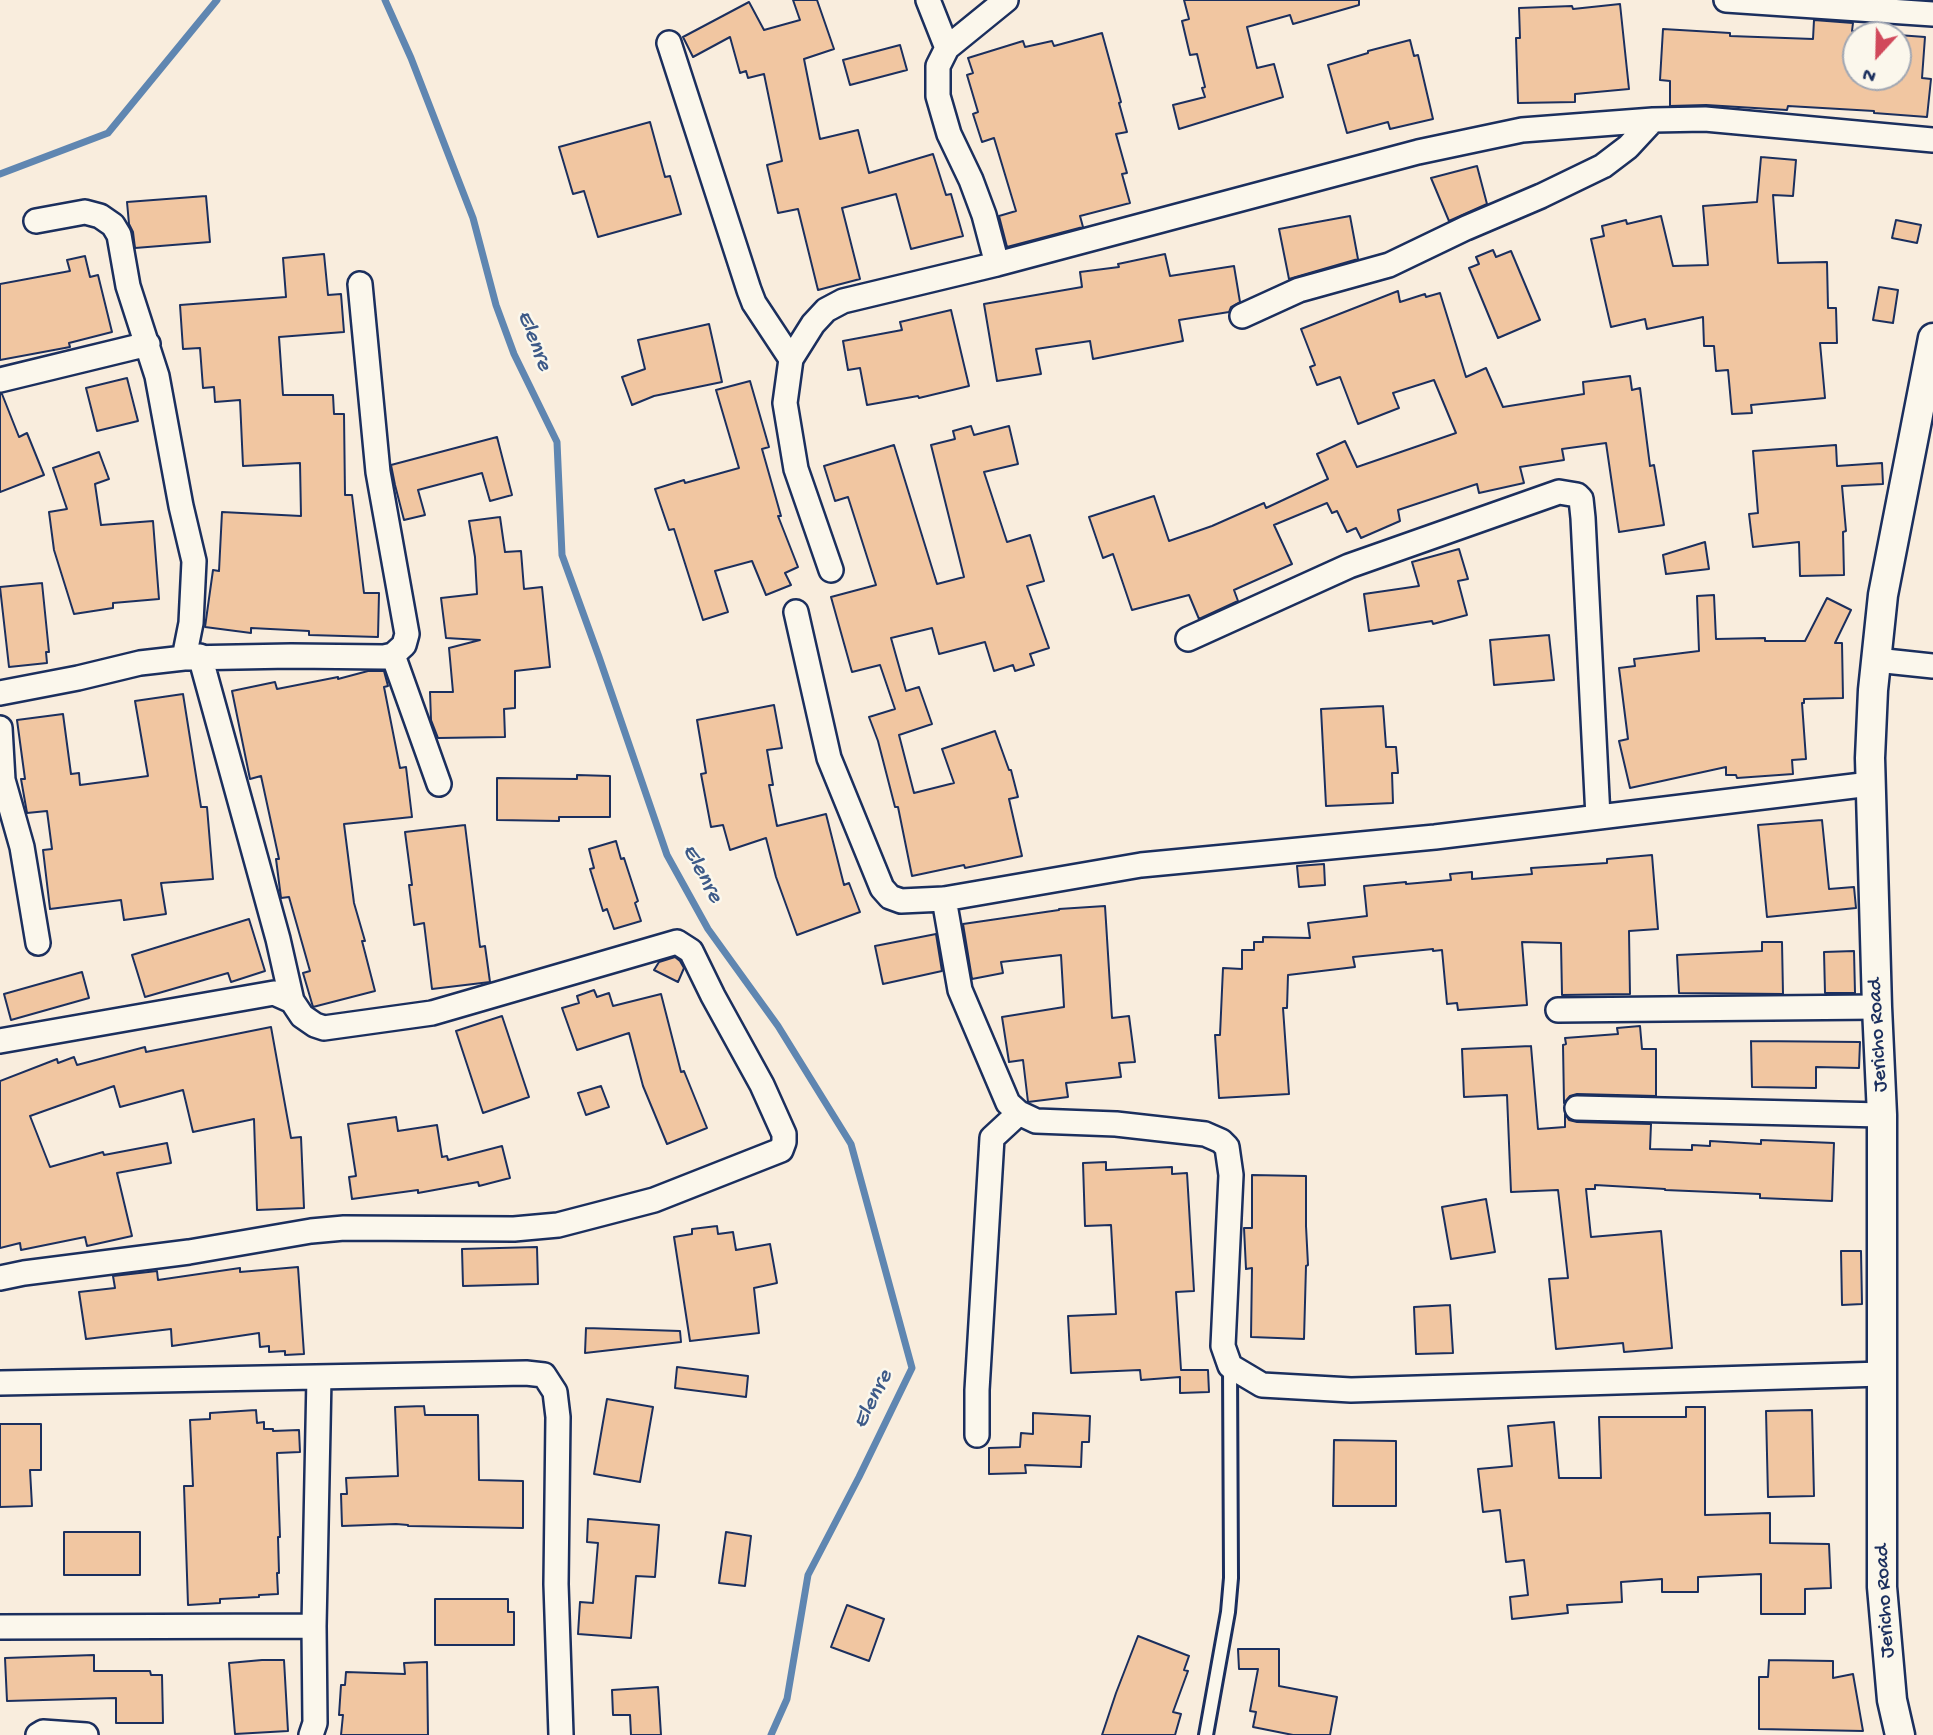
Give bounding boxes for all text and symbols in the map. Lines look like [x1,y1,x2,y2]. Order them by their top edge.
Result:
north arrow [1842,21,1912,91]
text: N [1860,61,1880,87]
water label: Elenre [509,307,557,375]
water label: Elenre [674,840,728,908]
street label: Jericho Road [1863,977,1895,1093]
water label: Elenre [848,1366,900,1434]
street label: Jericho Road [1870,1543,1902,1659]

